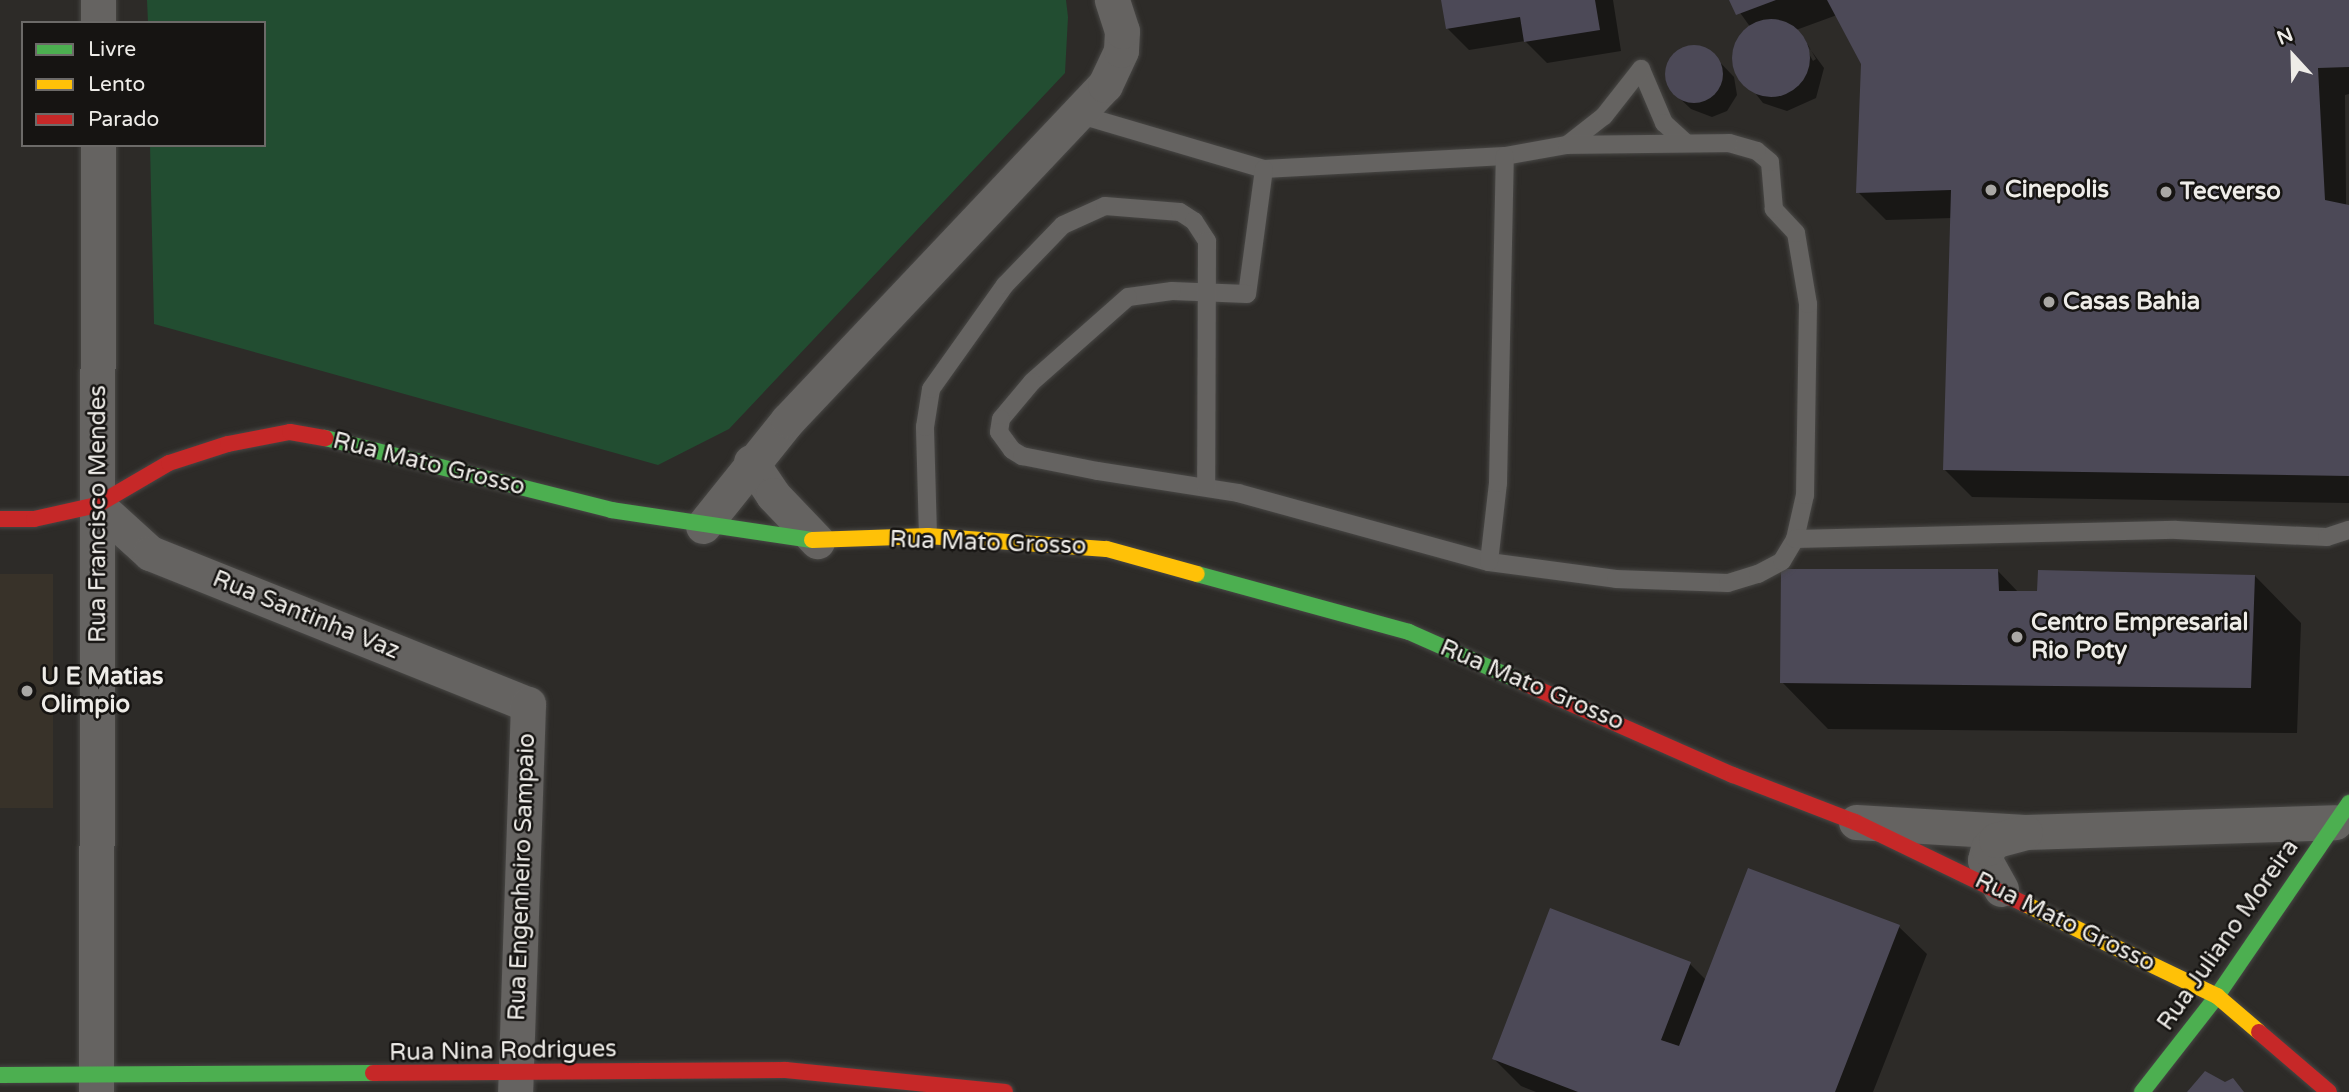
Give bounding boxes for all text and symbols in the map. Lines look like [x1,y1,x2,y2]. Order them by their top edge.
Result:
legend [21,21,266,147]
north arrow [2258,21,2328,91]
text: N [2274,23,2296,50]
text: Livre [88,37,136,62]
text: Lento [88,72,145,97]
text: Parado [88,107,159,132]
place label: Cinepolis [2005,176,2109,204]
place label: Tecverso [2180,178,2281,206]
marker: Cinepolis [1983,182,1999,198]
marker: Tecverso [2158,184,2174,200]
place label: Casas Bahia [2063,288,2200,316]
marker: Casas Bahia [2041,294,2057,310]
street label: Rua Francisco Mendes [84,385,112,643]
street label: Rua Mato Grosso [330,426,528,502]
street label: Rua Mato Grosso [889,525,1087,561]
street label: Rua Santinha Vaz [208,564,404,666]
place label: Centro Empresarial Rio Poty [2031,609,2248,665]
marker: Centro Empresarial Rio Poty [2009,629,2025,645]
street label: Rua Mato Grosso [1436,633,1628,737]
place label: U E Matias Olimpio [41,663,164,719]
marker: U E Matias Olimpio [19,683,35,699]
street label: Rua Engenheiro Sampaio [503,733,541,1021]
street label: Rua Juliano Moreira [2151,834,2305,1036]
street label: Rua Mato Grosso [1970,866,2160,978]
street label: Rua Nina Rodrigues [389,1035,617,1067]

